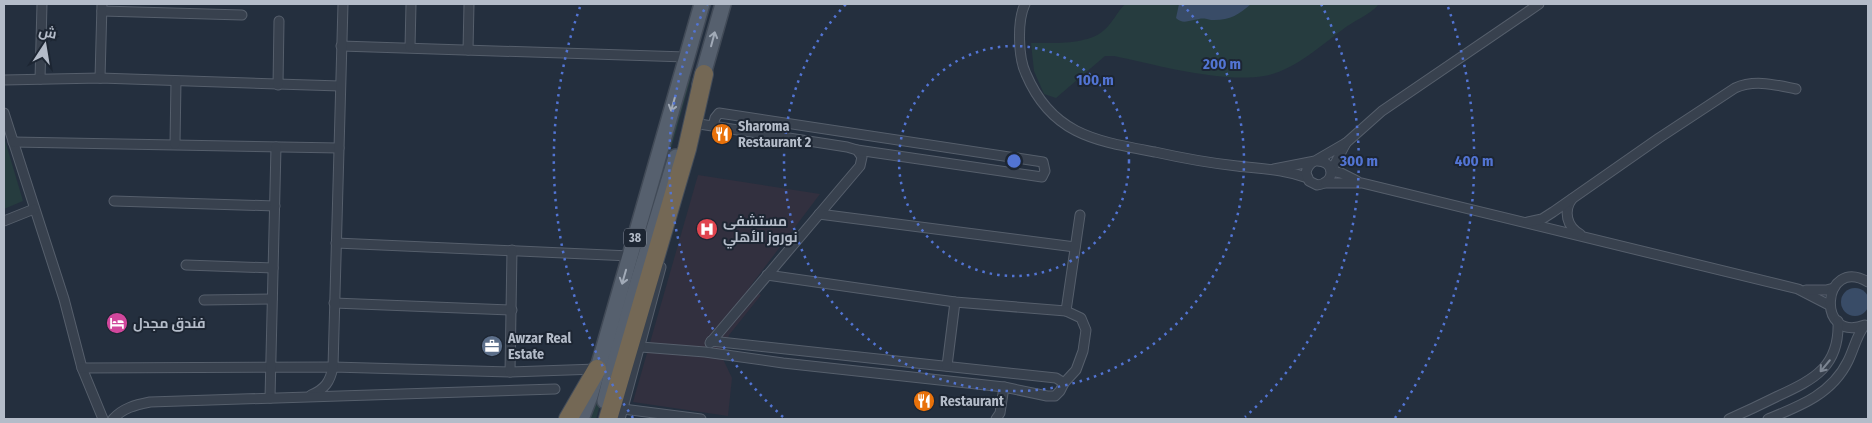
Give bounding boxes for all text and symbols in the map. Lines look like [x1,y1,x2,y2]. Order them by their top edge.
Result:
north arrow [20,20,70,70]
text: ش [37,23,58,43]
one-way arrow [709,31,719,47]
text: 200 m [1202,55,1241,73]
text: 100 m [1076,71,1114,89]
one-way arrow [668,95,677,111]
place label: Sharoma Restaurant 2 [738,118,812,151]
restaurant icon: Sharoma Restaurant 2 [710,122,734,146]
centre of rings [1005,152,1023,170]
text: 300 m [1339,152,1378,170]
text: 400 m [1455,152,1493,170]
place label: مستشفى نوروز الأهلي [723,213,798,249]
hospital icon: مستشفى نوروز الأهلي [695,217,719,241]
road number: 38 [624,228,646,248]
one-way arrow [618,268,628,284]
hotel icon: فندق مجدل [105,311,129,335]
place label: فندق مجدل [133,315,206,332]
place label: Awzar Real Estate [507,330,571,363]
office icon: Awzar Real Estate [480,334,504,358]
one-way arrow [1820,360,1831,373]
restaurant icon: Restaurant [912,389,936,413]
place label: Restaurant [940,393,1005,410]

